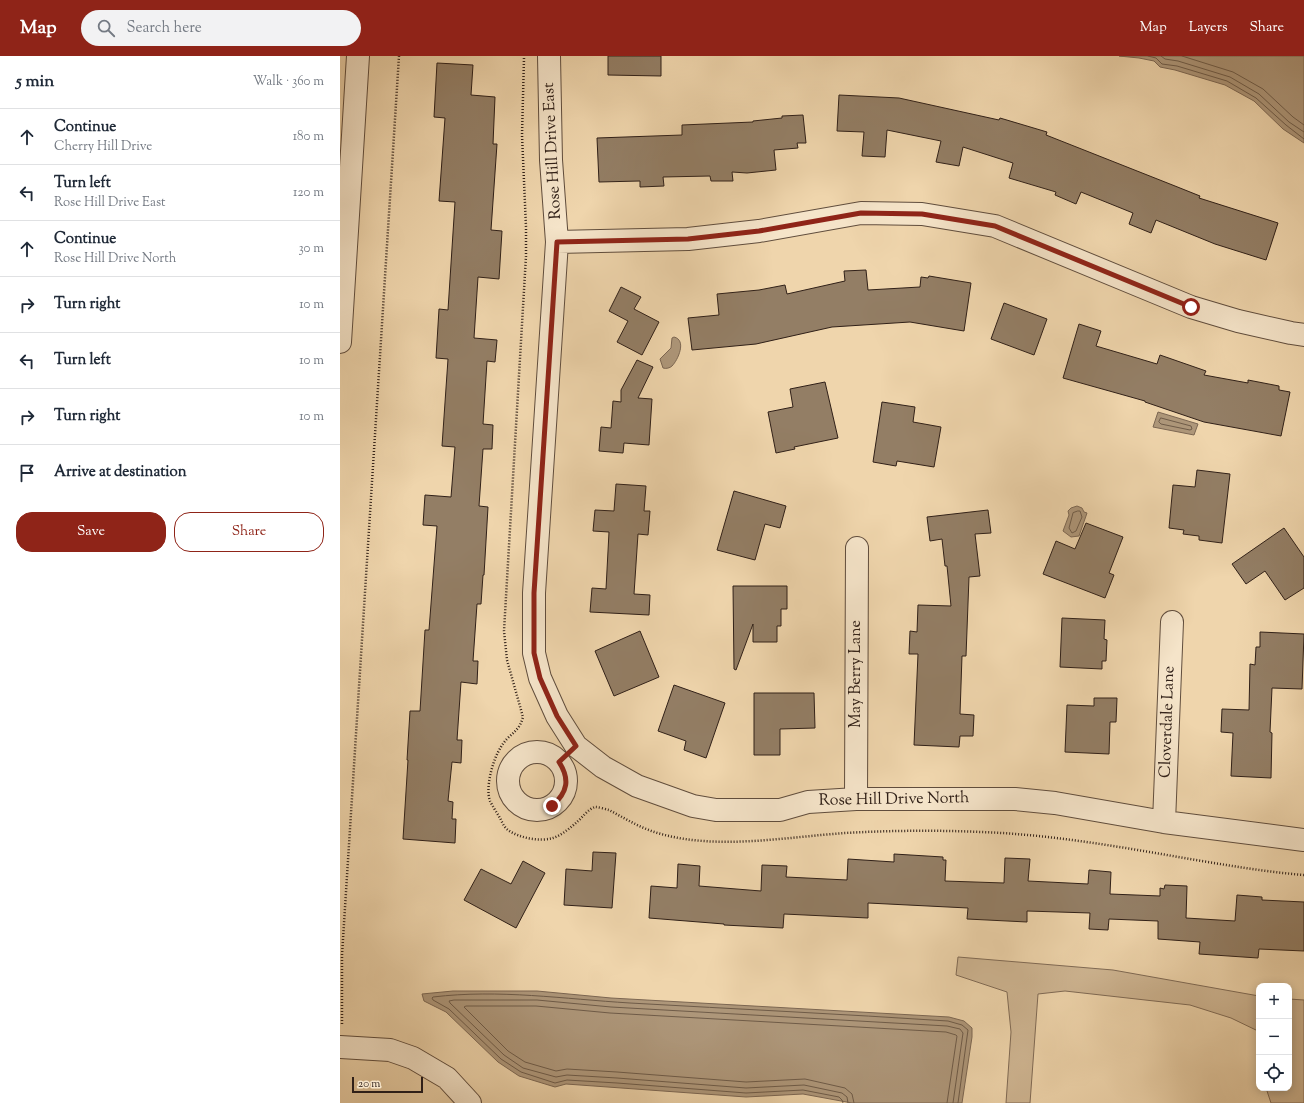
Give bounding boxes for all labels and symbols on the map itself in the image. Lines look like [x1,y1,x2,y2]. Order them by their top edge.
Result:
street label: Rose Hill Drive East [538,81,568,220]
route start [1182,298,1200,316]
street label: May Berry Lane [845,620,868,728]
street label: Cloverdale Lane [1155,666,1181,778]
street label: Rose Hill Drive North [819,787,970,813]
route end [543,797,561,815]
scale bar [352,1075,423,1094]

